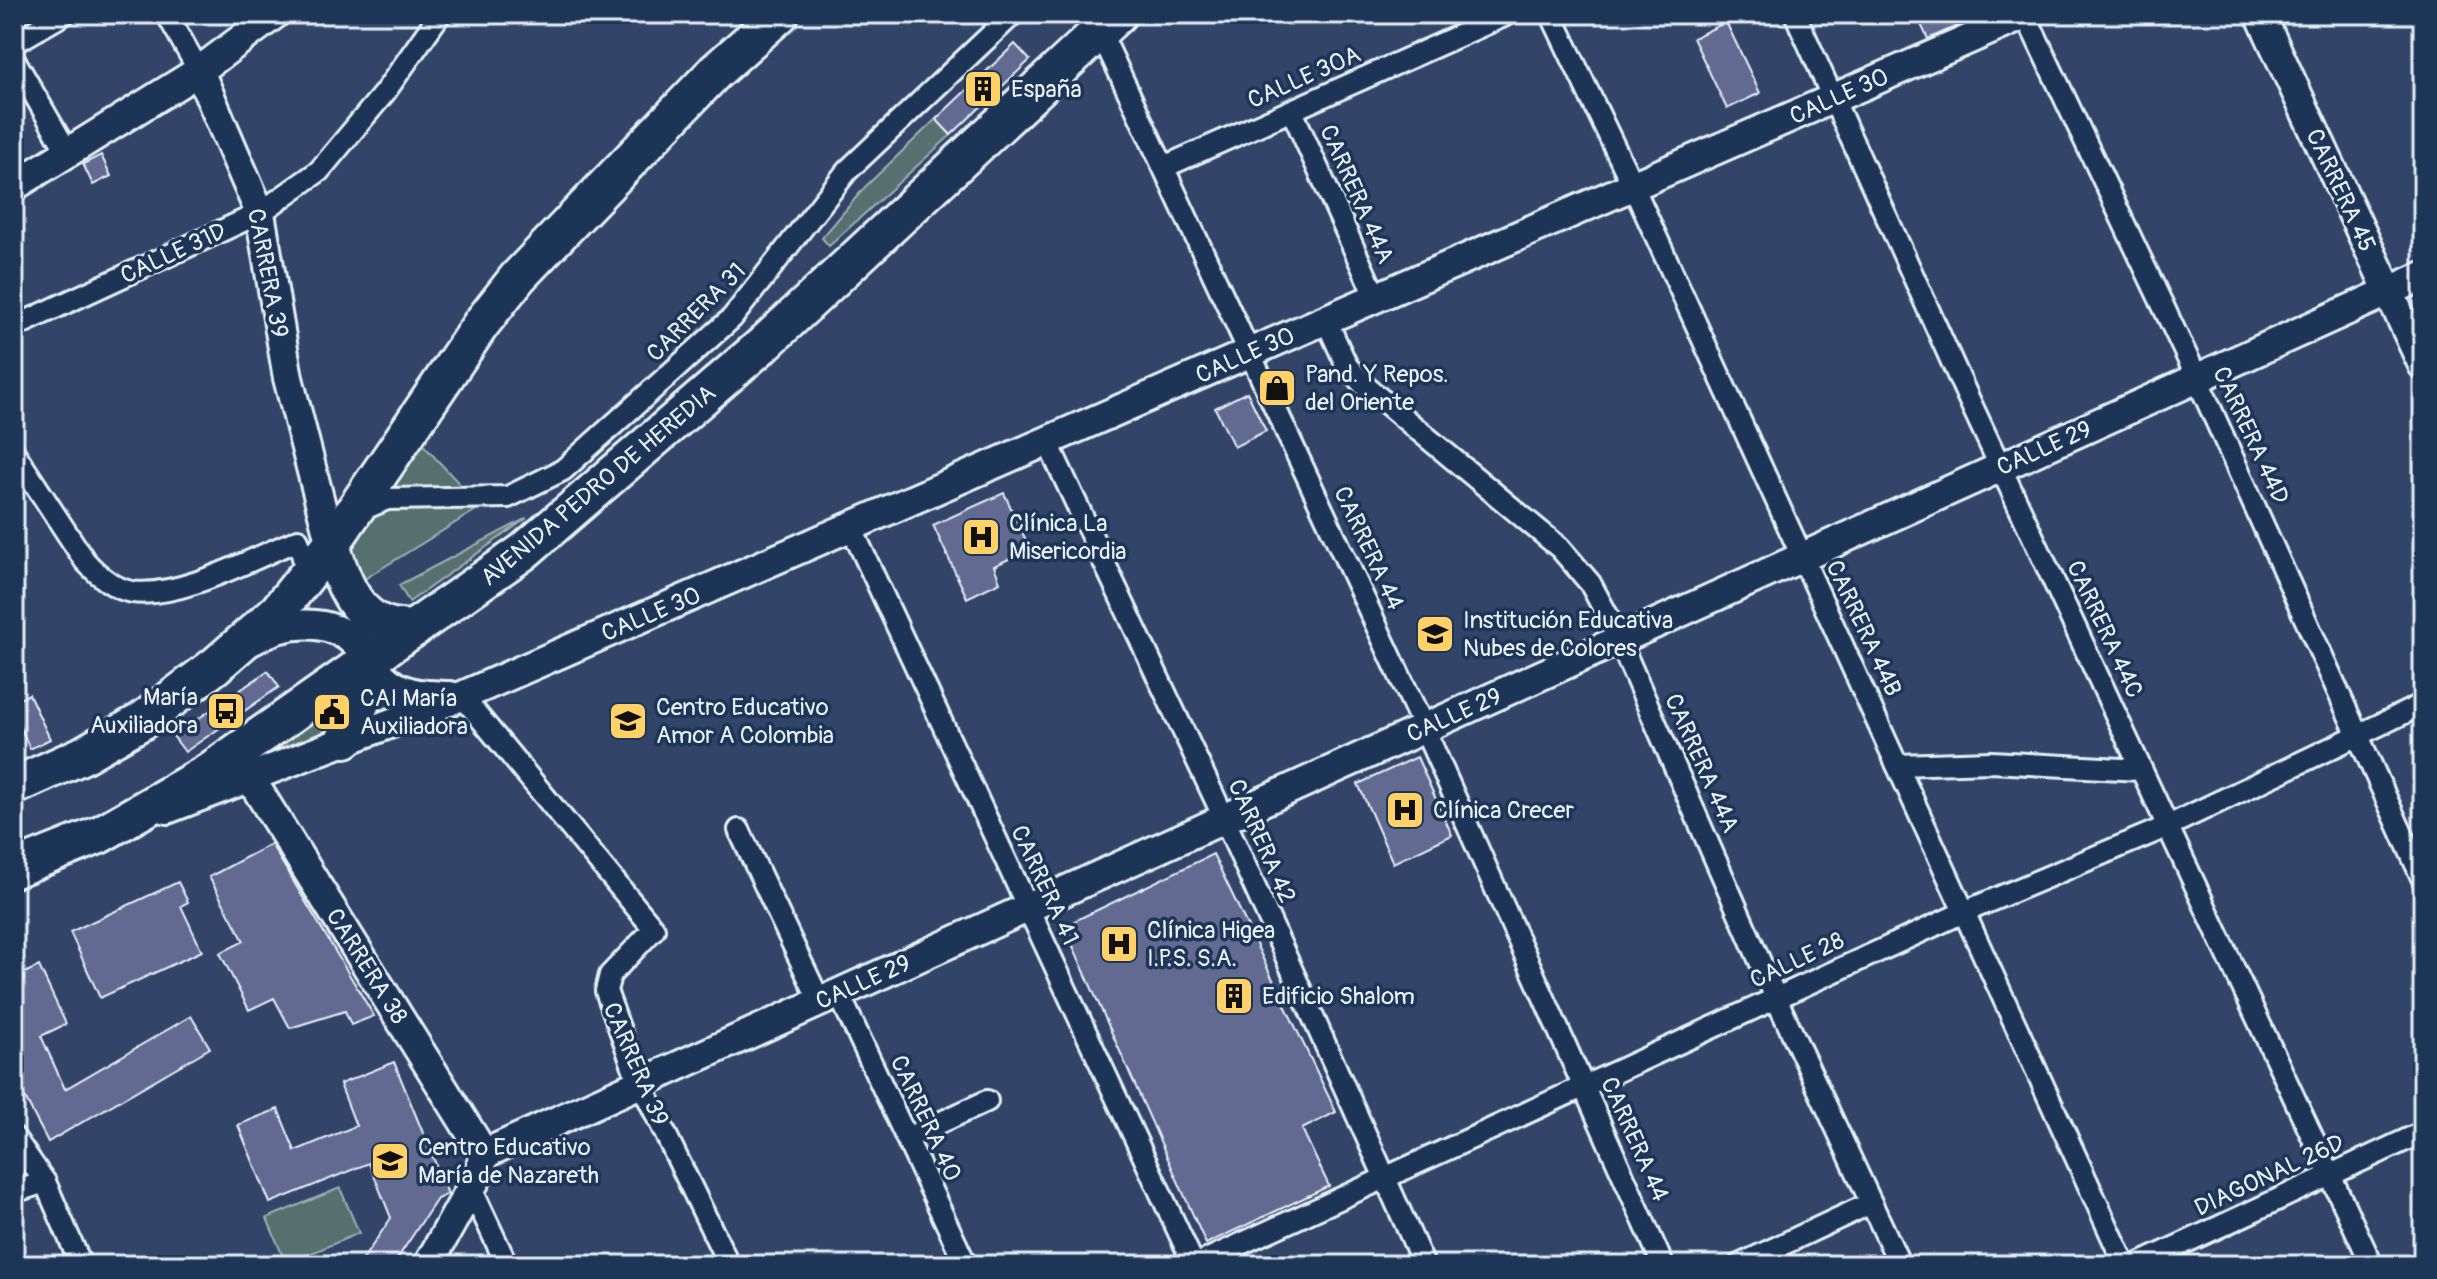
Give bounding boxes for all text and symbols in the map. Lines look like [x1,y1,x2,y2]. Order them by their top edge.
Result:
street label: CALLE 30A [1243,40,1365,115]
street label: CALLE 30 [1785,62,1893,131]
building icon: España [962,68,1004,110]
place label: España [1011,75,1082,104]
street label: CARRERA 44A [1313,120,1400,268]
street label: CARRERA 45 [2299,124,2382,256]
street label: CARRERA 39 [241,206,294,340]
street label: CALLE 31D [116,216,231,290]
street label: CARRERA 31 [641,257,752,368]
street label: CALLE 30 [1191,321,1299,390]
place label: Pand. Y Repos. del Oriente [1305,360,1449,417]
street label: CARRERA 44D [2206,362,2295,509]
shop icon: Pand. Y Repos. del Oriente [1256,367,1298,409]
street label: AVENIDA PEDRO DE HEREDIA [475,379,722,592]
street label: CALLE 29 [1992,415,2096,482]
street label: CARRERA 44 [1327,482,1410,615]
place label: Clínica La Misericordia [1009,509,1126,566]
hospital icon: Clínica La Misericordia [960,516,1002,558]
street label: CARRERA 44B [1819,556,1908,701]
street label: CARRERA 44C [2060,556,2149,702]
street label: CALLE 30 [597,581,705,648]
place label: Institución Educativa Nubes de Colores [1463,606,1673,663]
school or university icon: Institución Educativa Nubes de Colores [1414,613,1456,655]
street label: CALLE 29 [1402,682,1506,749]
place label: María Auxiliadora [90,683,198,740]
place label: CAI María Auxiliadora [360,684,468,741]
street label: CARRERA 44A [1658,689,1745,837]
bus stop icon: María Auxiliadora [205,690,247,732]
public building icon: CAI María Auxiliadora [311,691,353,733]
place label: Centro Educativo Amor A Colombia [656,693,834,750]
school or university icon: Centro Educativo Amor A Colombia [607,700,649,742]
street label: CARRERA 42 [1221,775,1302,908]
hospital icon: Clínica Crecer [1384,789,1426,831]
place label: Clínica Crecer [1433,796,1574,825]
street label: CARRERA 41 [1004,821,1085,950]
street label: CARRERA 38 [320,903,414,1029]
place label: Clínica Higea I.P.S. S.A. [1147,916,1275,973]
hospital icon: Clínica Higea I.P.S. S.A. [1098,923,1140,965]
street label: CALLE 28 [1745,926,1849,995]
street label: CALLE 29 [811,949,915,1016]
building icon: Edificio Shalom [1213,975,1255,1017]
place label: Edificio Shalom [1262,982,1415,1011]
street label: CARRERA 39 [597,998,674,1130]
street label: CARRERA 40 [884,1051,967,1186]
street label: CARRERA 44 [1594,1072,1675,1206]
street label: DIAGONAL 26D [2190,1128,2349,1223]
place label: Centro Educativo María de Nazareth [418,1133,599,1190]
school or university icon: Centro Educativo María de Nazareth [369,1140,411,1182]

